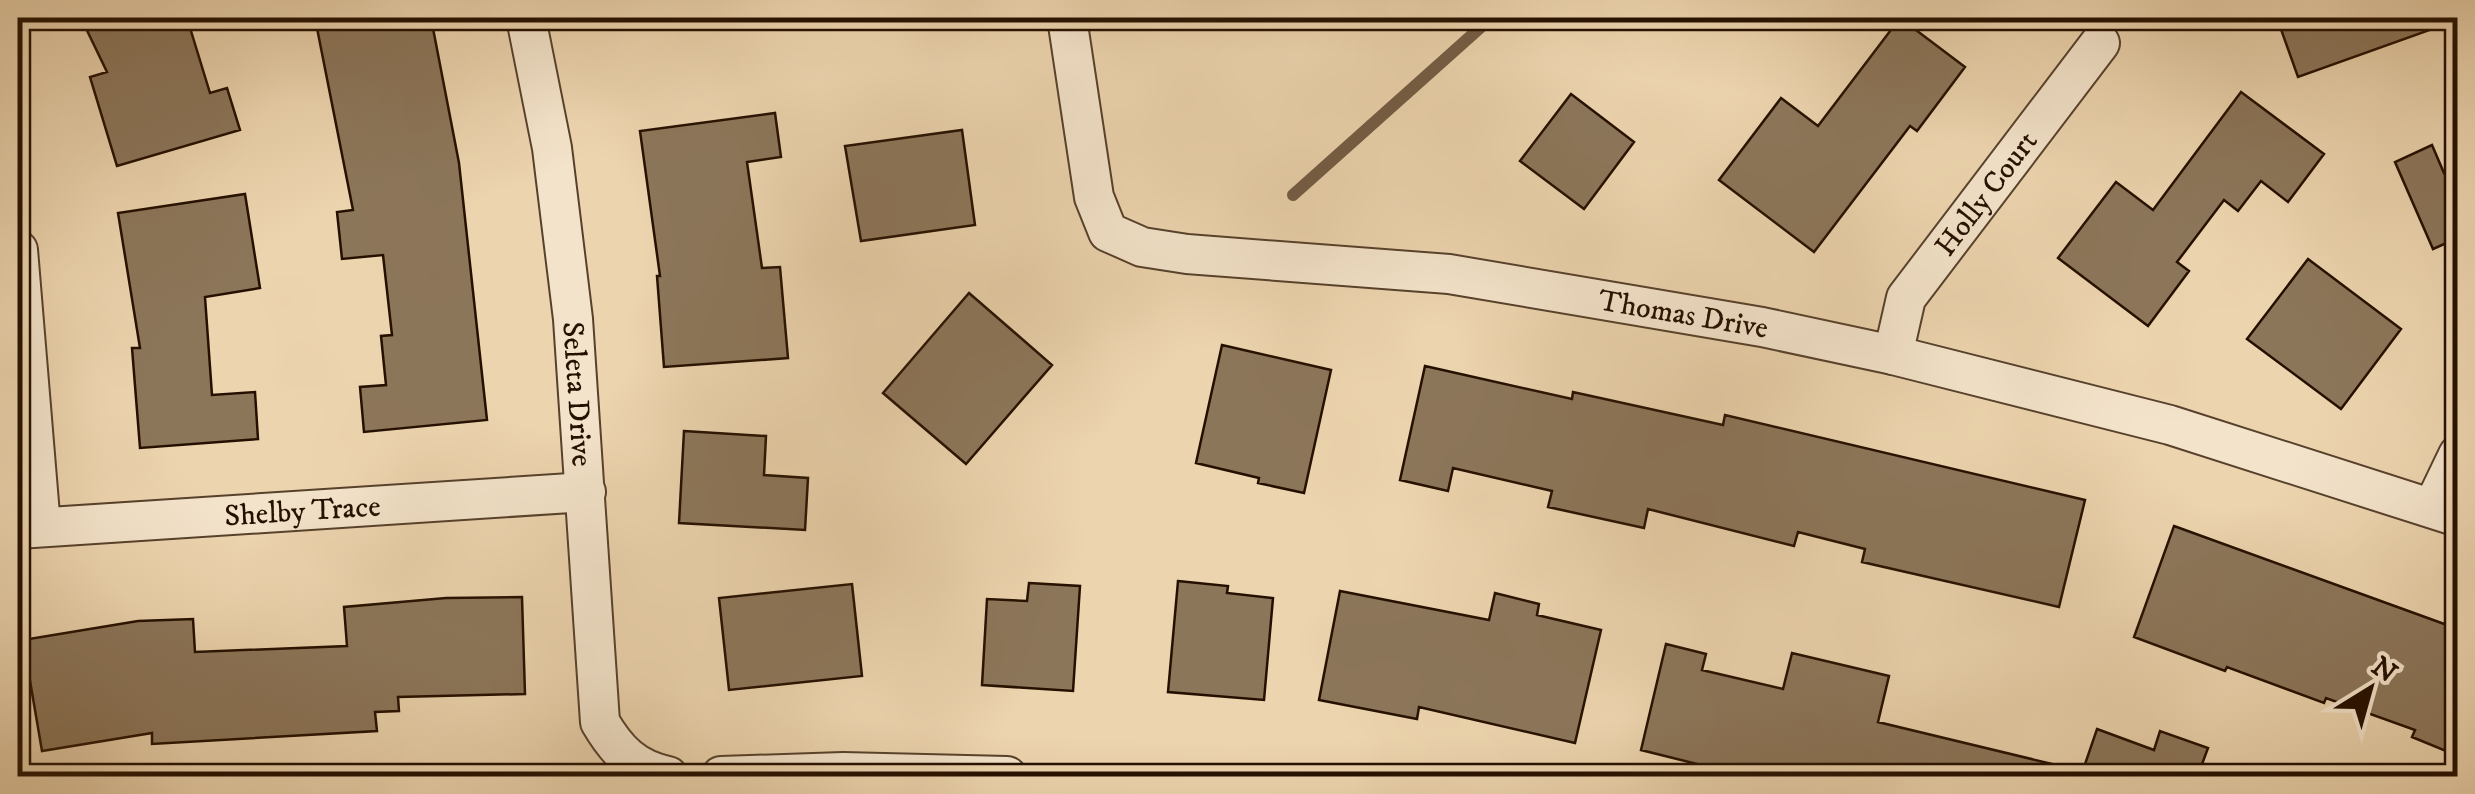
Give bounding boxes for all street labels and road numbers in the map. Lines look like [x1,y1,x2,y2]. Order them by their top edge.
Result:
street label: Holly Court [1927,124,2046,264]
street label: Thomas Drive [1596,283,1771,348]
street label: Seleta Drive [553,320,600,468]
street label: Shelby Trace [223,488,382,536]

